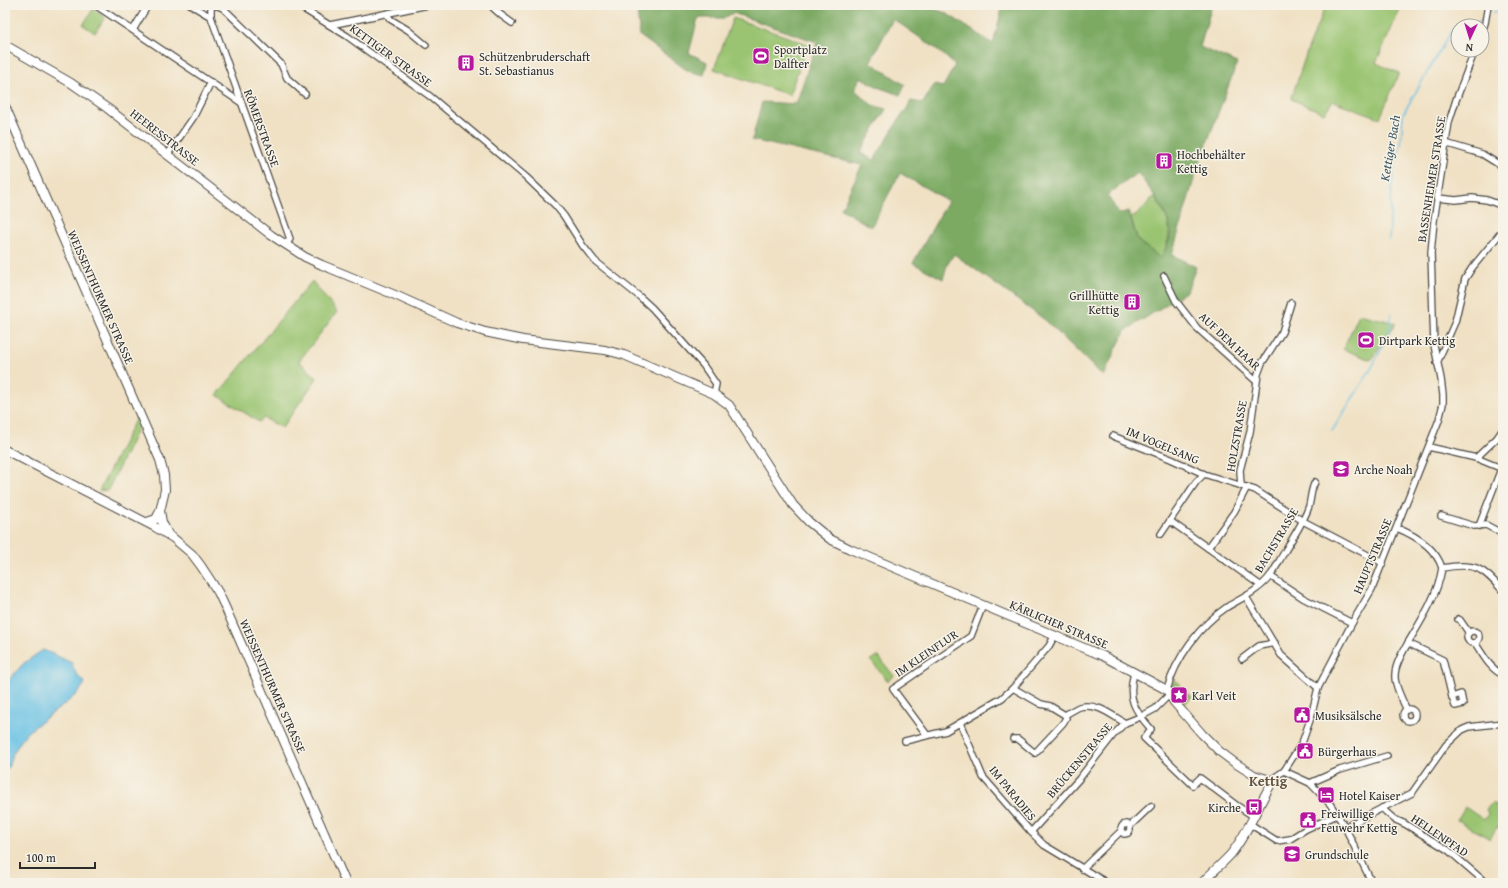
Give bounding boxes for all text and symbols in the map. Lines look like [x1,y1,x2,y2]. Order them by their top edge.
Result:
north arrow [1450,18,1490,58]
street label: KETTIGER STRASSE [347,19,435,91]
text: N [1464,40,1474,56]
place label: Sportplatz Dalfter [774,41,827,72]
sports icon: Sportplatz Dalfter [751,46,771,66]
place label: Schützenbruderschaft St. Sebastianus [479,48,591,79]
building icon: Schützenbruderschaft St. Sebastianus [456,53,476,73]
street label: RÖMERSTRASSE [240,87,284,169]
street label: HEERESSTRASSE [127,105,203,169]
water label: Kettiger Bach [1375,113,1405,184]
street label: BASSENHEIMER STRASSE [1413,115,1449,243]
place label: Hochbehälter Kettig [1177,146,1245,177]
building icon: Hochbehälter Kettig [1154,151,1174,171]
street label: WEISSENTHURMER STRASSE [64,227,138,367]
place label: Grillhütte Kettig [1070,287,1119,318]
building icon: Grillhütte Kettig [1122,292,1142,312]
street label: AUF DEM HAAR [1196,308,1265,374]
sports icon: Dirtpark Kettig [1356,330,1376,350]
place label: Dirtpark Kettig [1379,332,1455,349]
street label: HOLZSTRASSE [1221,399,1251,473]
street label: IM VOGELSANG [1124,422,1202,468]
school or university icon: Arche Noah [1331,459,1351,479]
place label: Arche Noah [1354,461,1413,478]
street label: BACHSTRASSE [1250,504,1302,576]
street label: HAUPTSTRASSE [1348,516,1396,596]
street label: KÄRLICHER STRASSE [1007,596,1111,652]
street label: WEISSENTHURMER STRASSE [236,616,310,756]
street label: IM KLEINFLUR [891,625,961,681]
place icon: Karl Veit [1169,685,1189,705]
place label: Karl Veit [1192,687,1237,704]
public building icon: Musiksälsche [1292,705,1312,725]
place label: Musiksälsche [1315,707,1382,724]
street label: BRÜCKENSTRASSE [1042,719,1116,801]
public building icon: Bürgerhaus [1295,741,1315,761]
place label: Bürgerhaus [1318,743,1377,760]
street label: IM PARADIES [986,762,1041,824]
district label: Kettig [1249,771,1288,791]
hotel icon: Hotel Kaiser [1316,785,1336,805]
place label: Hotel Kaiser [1339,787,1401,804]
bus stop icon: Kirche [1244,797,1264,817]
place label: Kirche [1208,799,1241,816]
place label: Freiwillige Feuwehr Kettig [1321,805,1397,836]
public building icon: Freiwillige Feuwehr Kettig [1298,810,1318,830]
street label: HELLENPFAD [1408,810,1472,860]
scale bar [20,844,95,870]
school or university icon: Grundschule [1282,844,1302,864]
place label: Grundschule [1305,846,1369,863]
text: 100 m [26,849,56,866]

